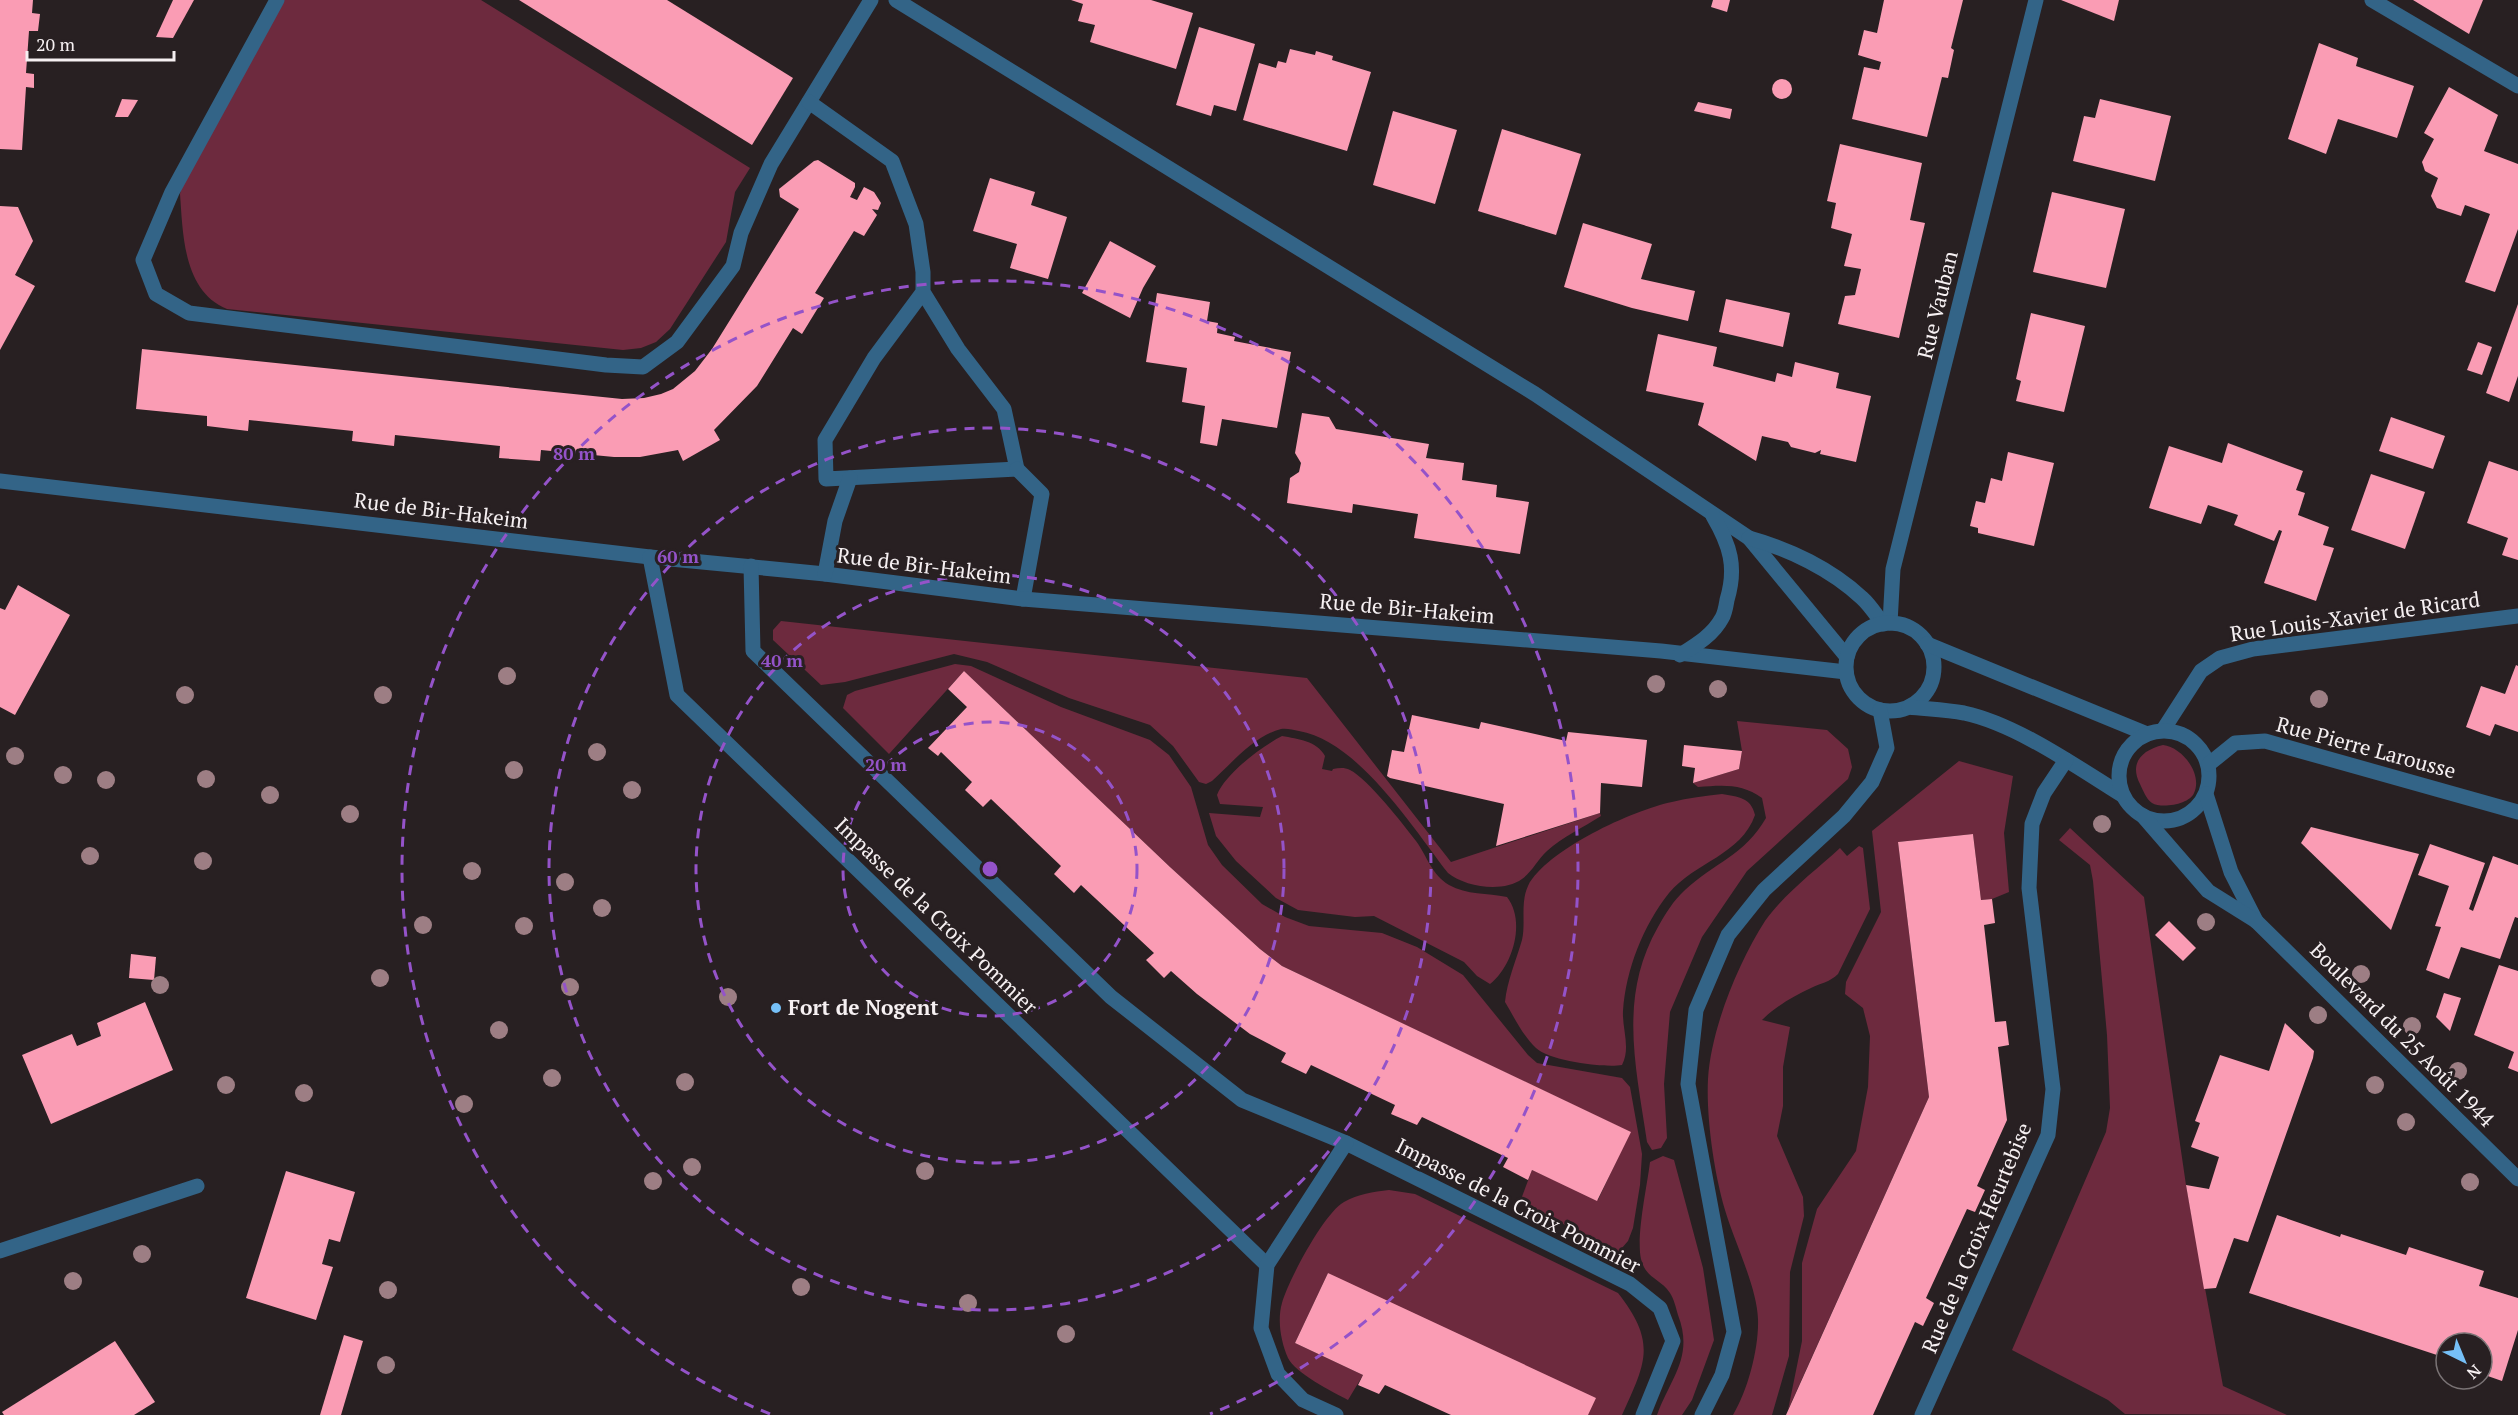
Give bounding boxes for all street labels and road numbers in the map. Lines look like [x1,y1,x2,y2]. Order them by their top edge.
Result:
street label: Rue Vauban [1910,247,1964,362]
street label: Rue de Bir-Hakeim [352,485,530,535]
street label: Rue de Bir-Hakeim [835,540,1013,590]
street label: Rue Louis-Xavier de Ricard [2228,585,2482,647]
street label: Rue de Bir-Hakeim [1319,586,1496,630]
street label: Rue Pierre Larousse [2273,710,2459,784]
street label: Impasse de la Croix Pommier [829,811,1044,1020]
street label: Boulevard du 25 Août 1944 [2304,936,2502,1133]
street label: Rue de la Croix Heurtebise [1915,1118,2037,1357]
street label: Impasse de la Croix Pommier [1391,1131,1646,1279]

